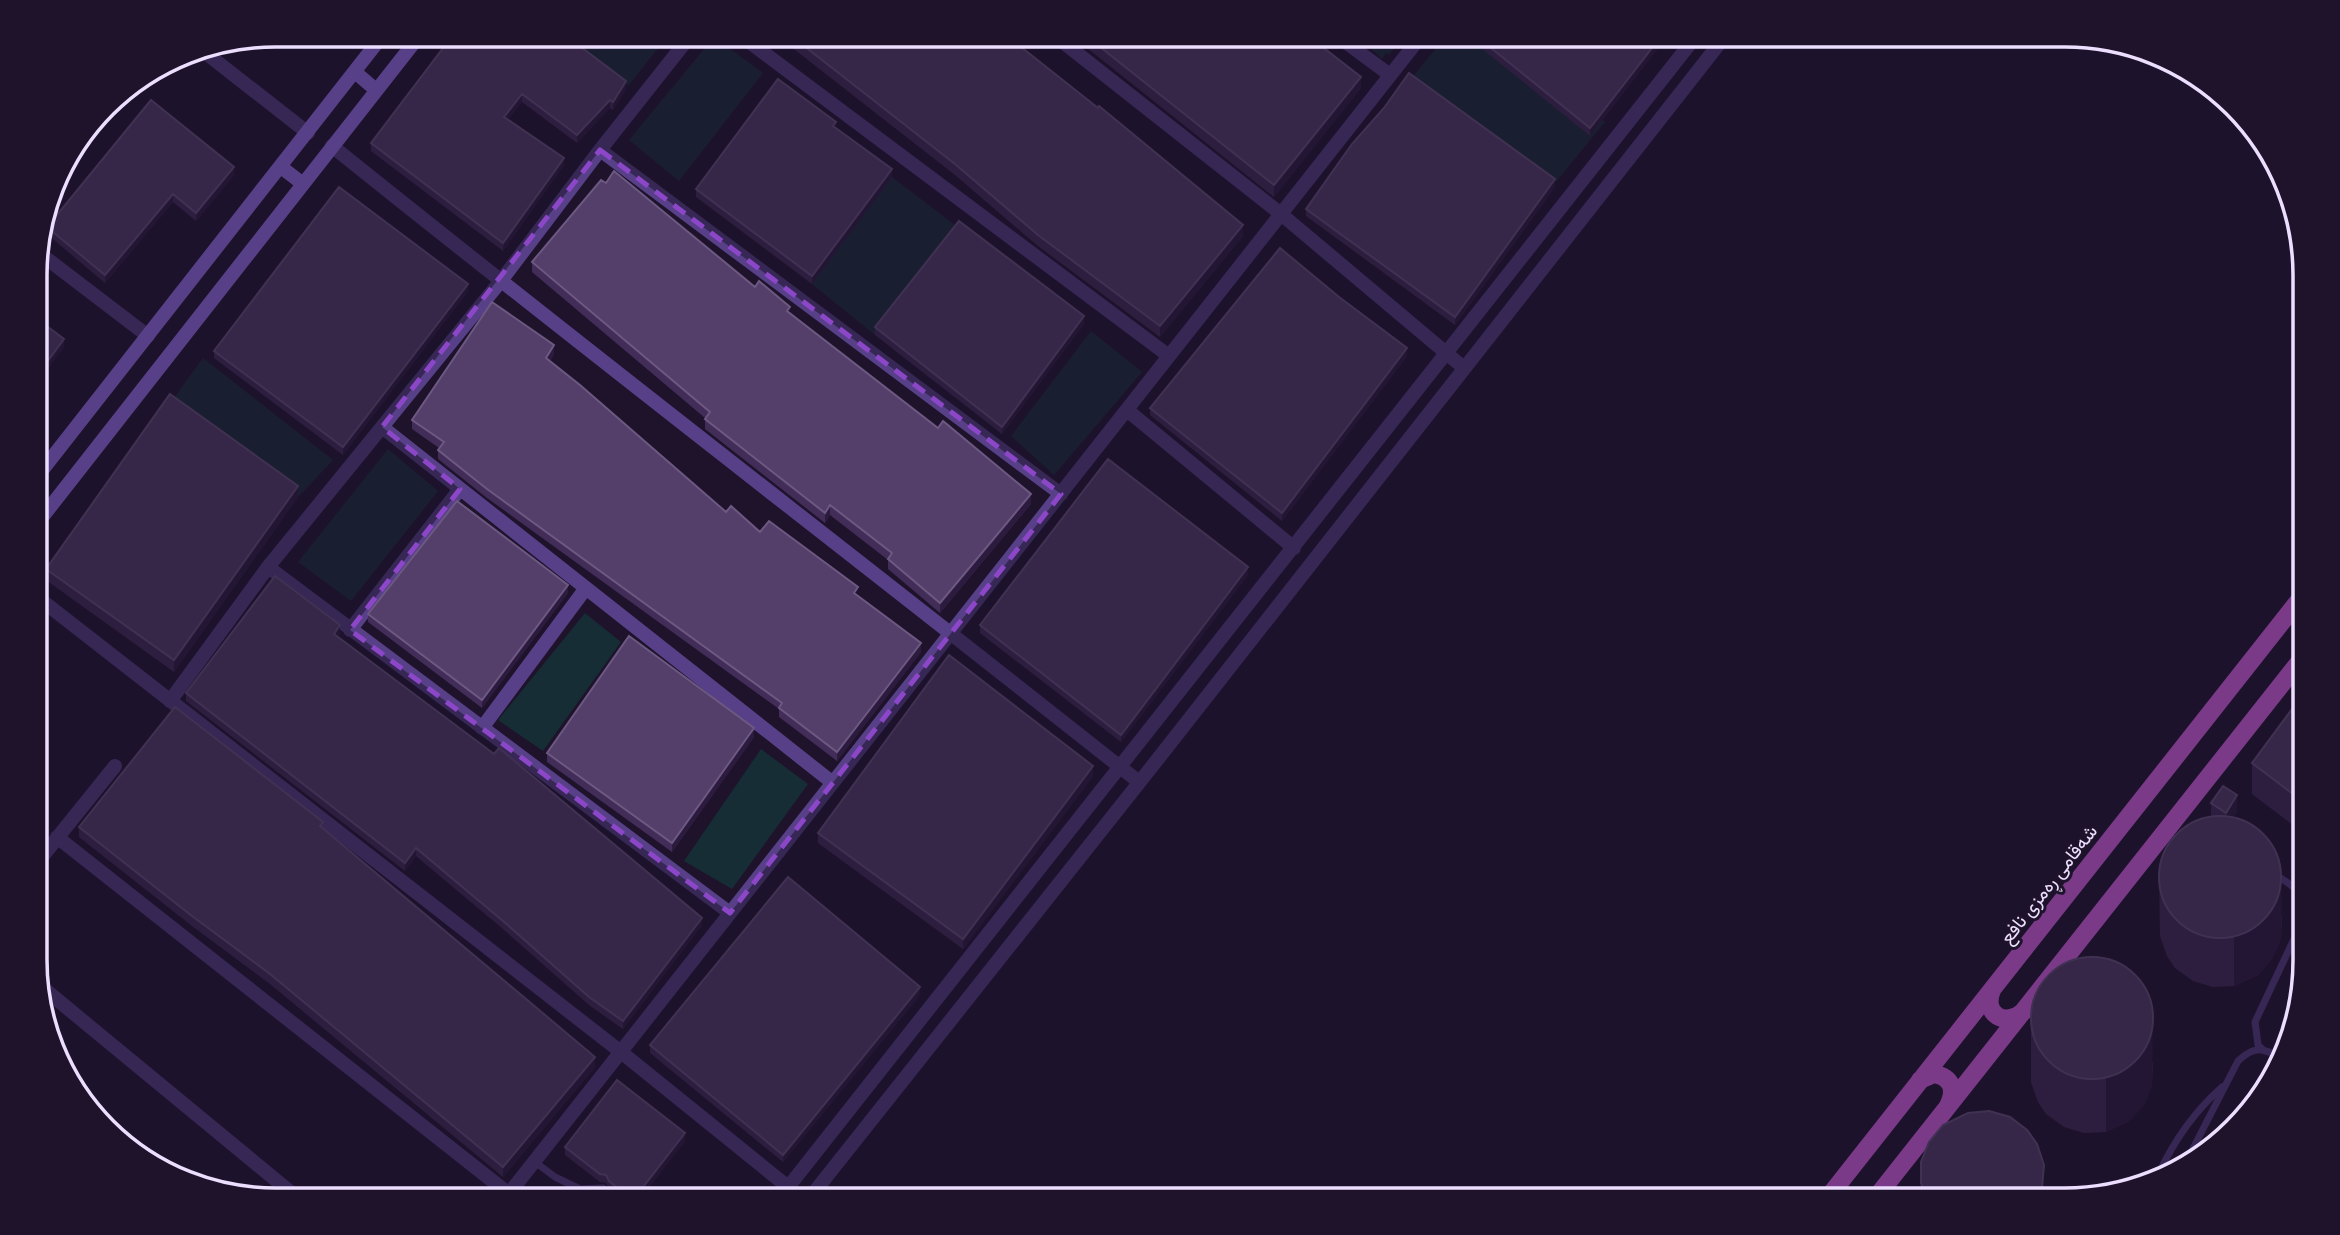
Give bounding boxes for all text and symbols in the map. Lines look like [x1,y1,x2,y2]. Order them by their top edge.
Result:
street label: شەقامی ڕەمزی نافع [1992,818,2105,951]

